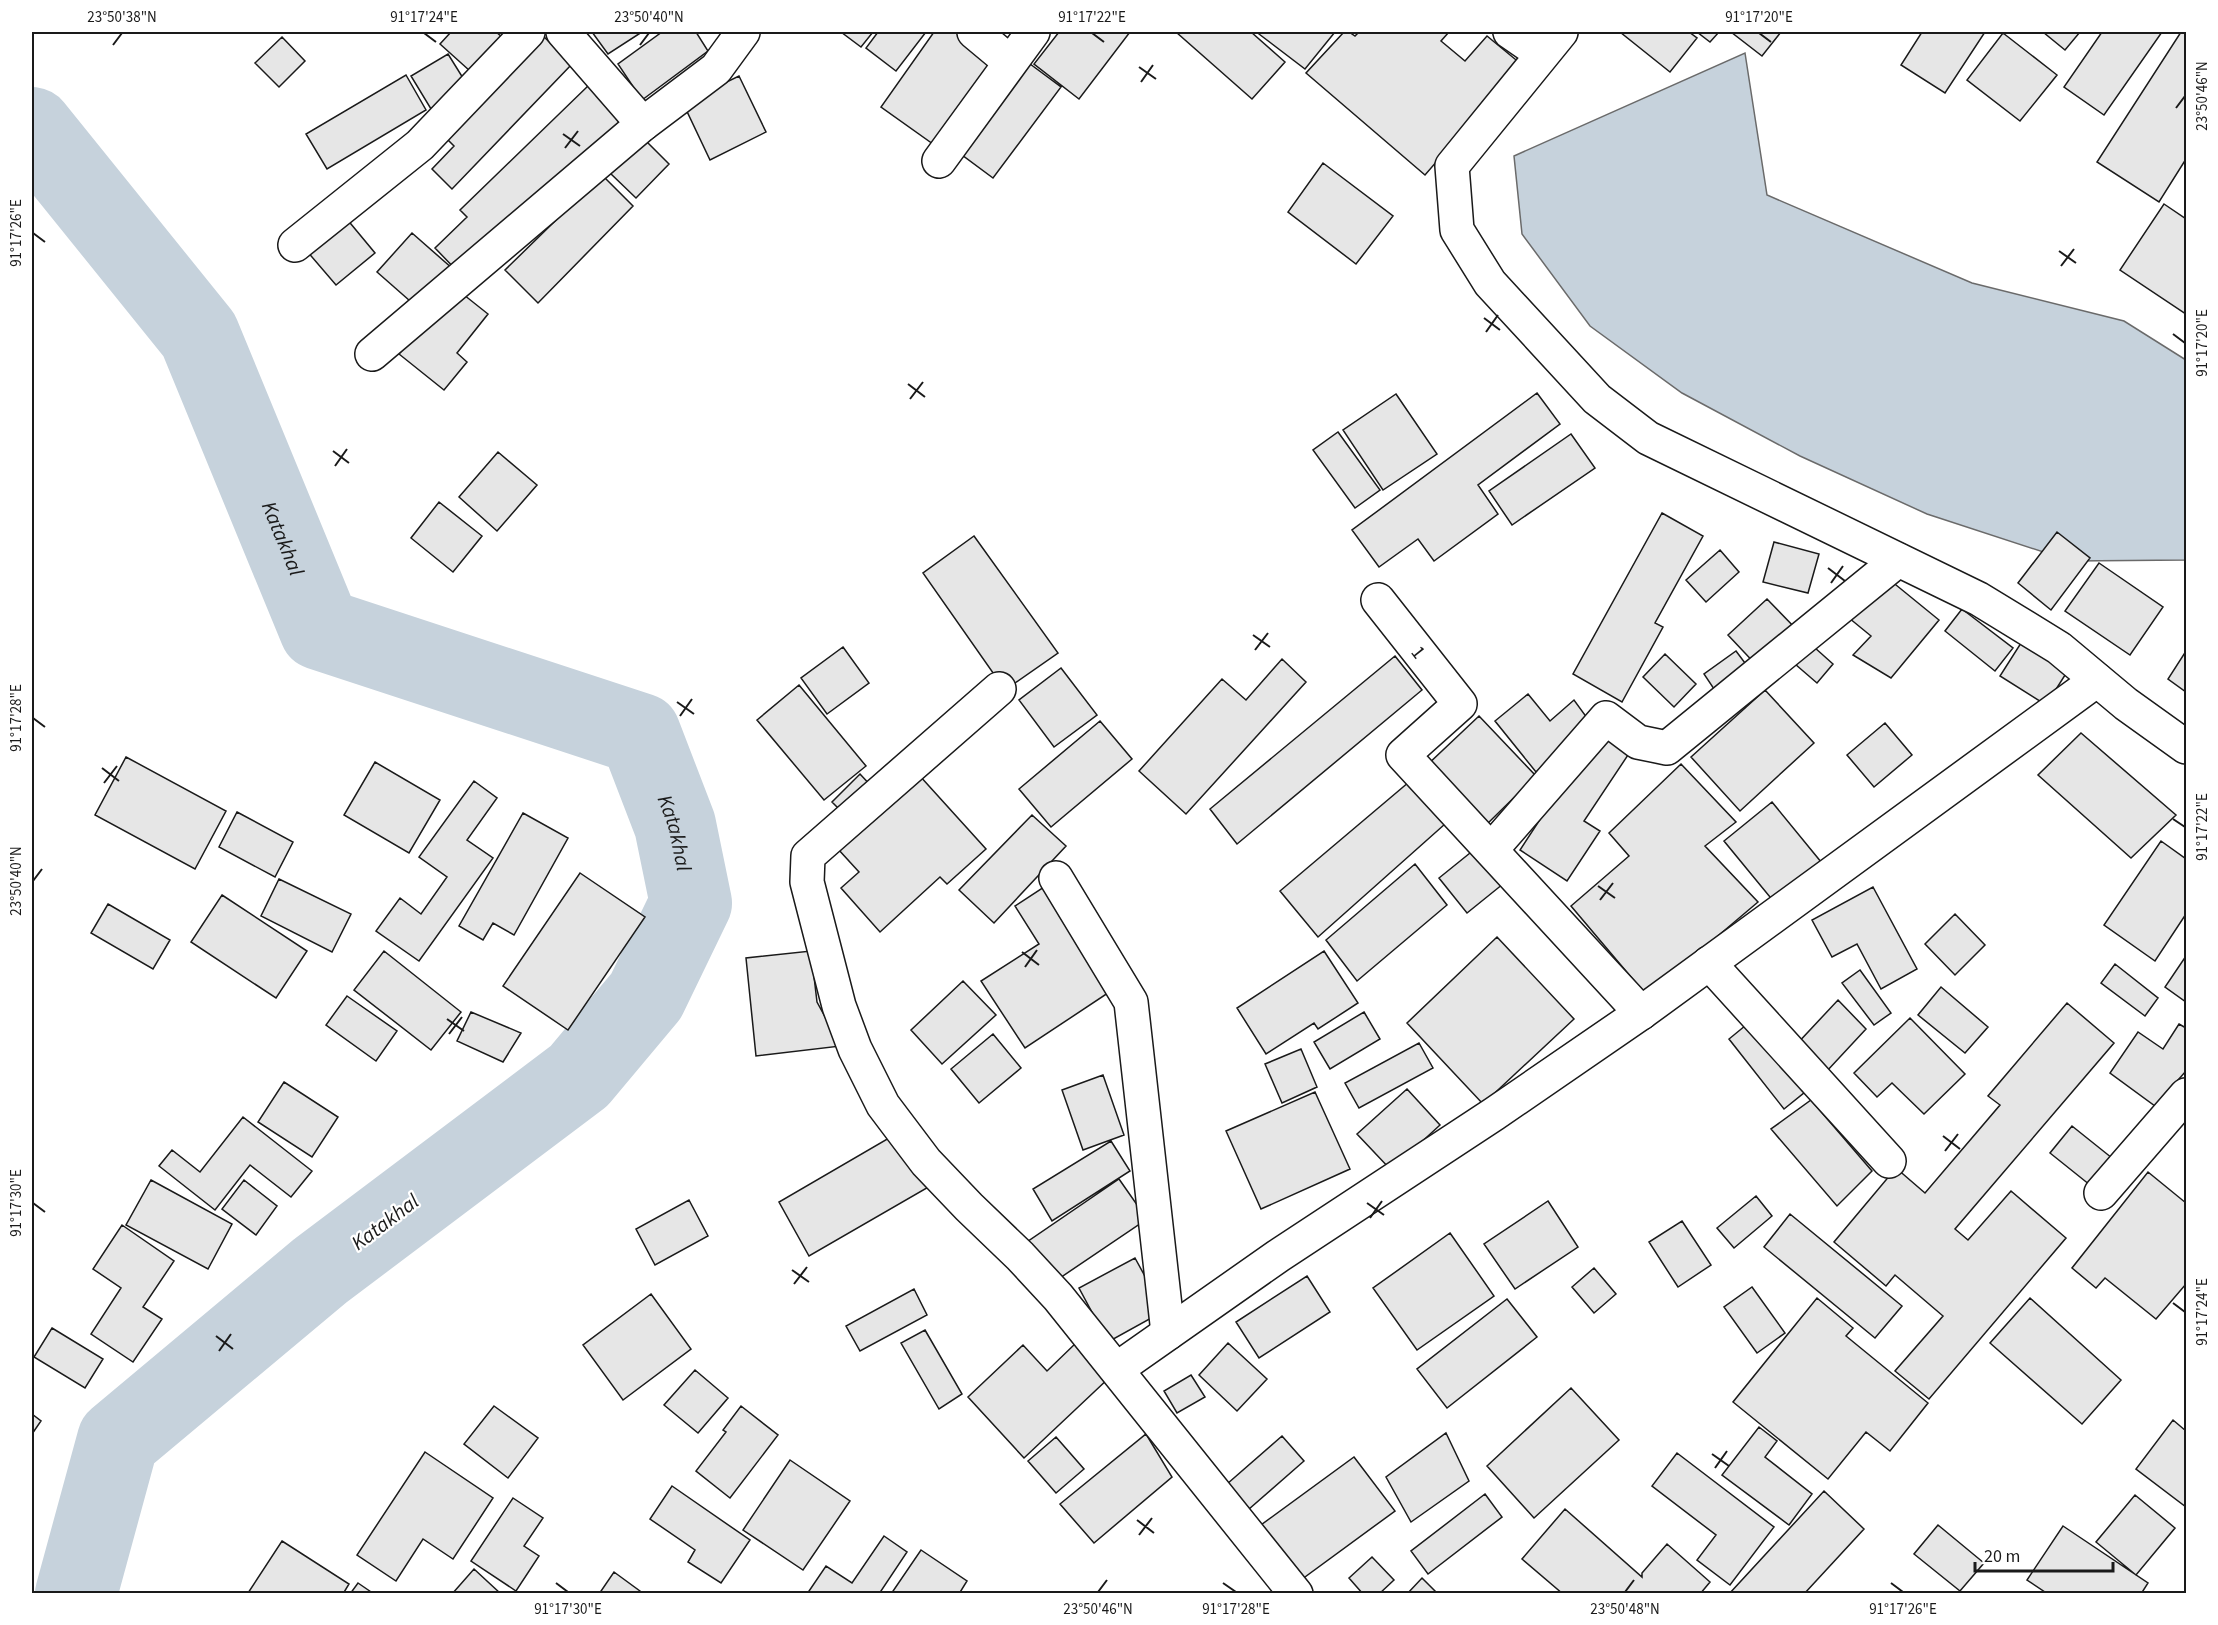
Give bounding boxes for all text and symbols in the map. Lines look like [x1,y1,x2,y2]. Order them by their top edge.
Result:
text: 23°50'38"N [87,7,157,28]
text: 91°17'24"E [390,7,458,28]
text: 23°50'40"N [614,7,684,28]
text: 91°17'22"E [1058,7,1126,28]
text: 91°17'20"E [1725,7,1793,28]
text: 23°50'46"N [2192,61,2213,131]
text: 91°17'26"E [6,199,27,267]
text: 91°17'20"E [2192,309,2213,377]
water label: Katakhal [254,497,312,581]
street label: 1 [1404,640,1432,665]
text: 91°17'28"E [6,684,27,752]
water label: Katakhal [650,790,699,875]
text: 91°17'22"E [2192,793,2213,861]
text: 23°50'40"N [6,846,27,916]
text: 91°17'30"E [6,1169,27,1237]
water label: Katakhal [345,1186,426,1257]
text: 91°17'24"E [2192,1278,2213,1346]
scale bar [1975,1535,2113,1573]
text: 20 m [1984,1544,2020,1569]
text: 91°17'30"E [534,1599,602,1620]
text: 23°50'46"N [1063,1599,1133,1620]
text: 91°17'28"E [1202,1599,1270,1620]
text: 23°50'48"N [1590,1599,1660,1620]
text: 91°17'26"E [1869,1599,1937,1620]

